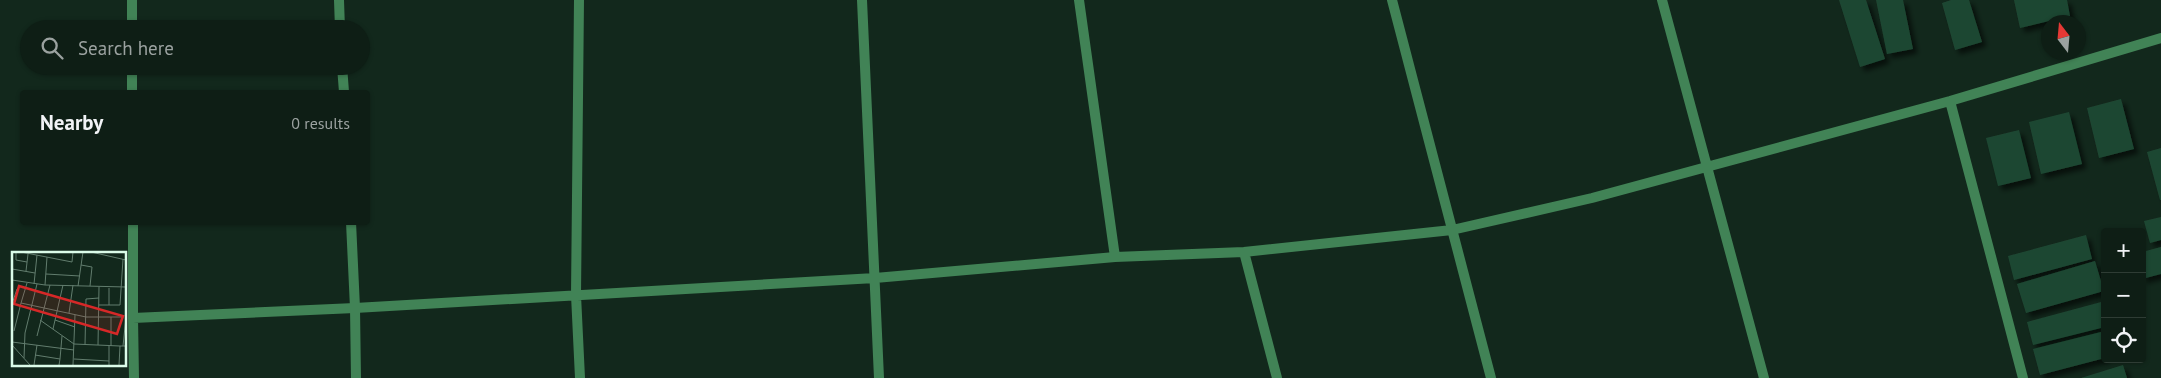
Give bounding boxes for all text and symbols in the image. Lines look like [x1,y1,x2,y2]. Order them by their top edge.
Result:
north arrow [2041,15,2086,60]
search box [20,20,370,75]
icon: search [38,34,66,62]
text: Search here [78,36,174,60]
text: Nearby [40,109,103,136]
text: 0 results [291,113,350,133]
map controls [2101,228,2146,363]
button: + [2101,228,2146,273]
inset map [12,252,126,366]
button: − [2101,273,2146,318]
button: locate [2101,318,2146,363]

